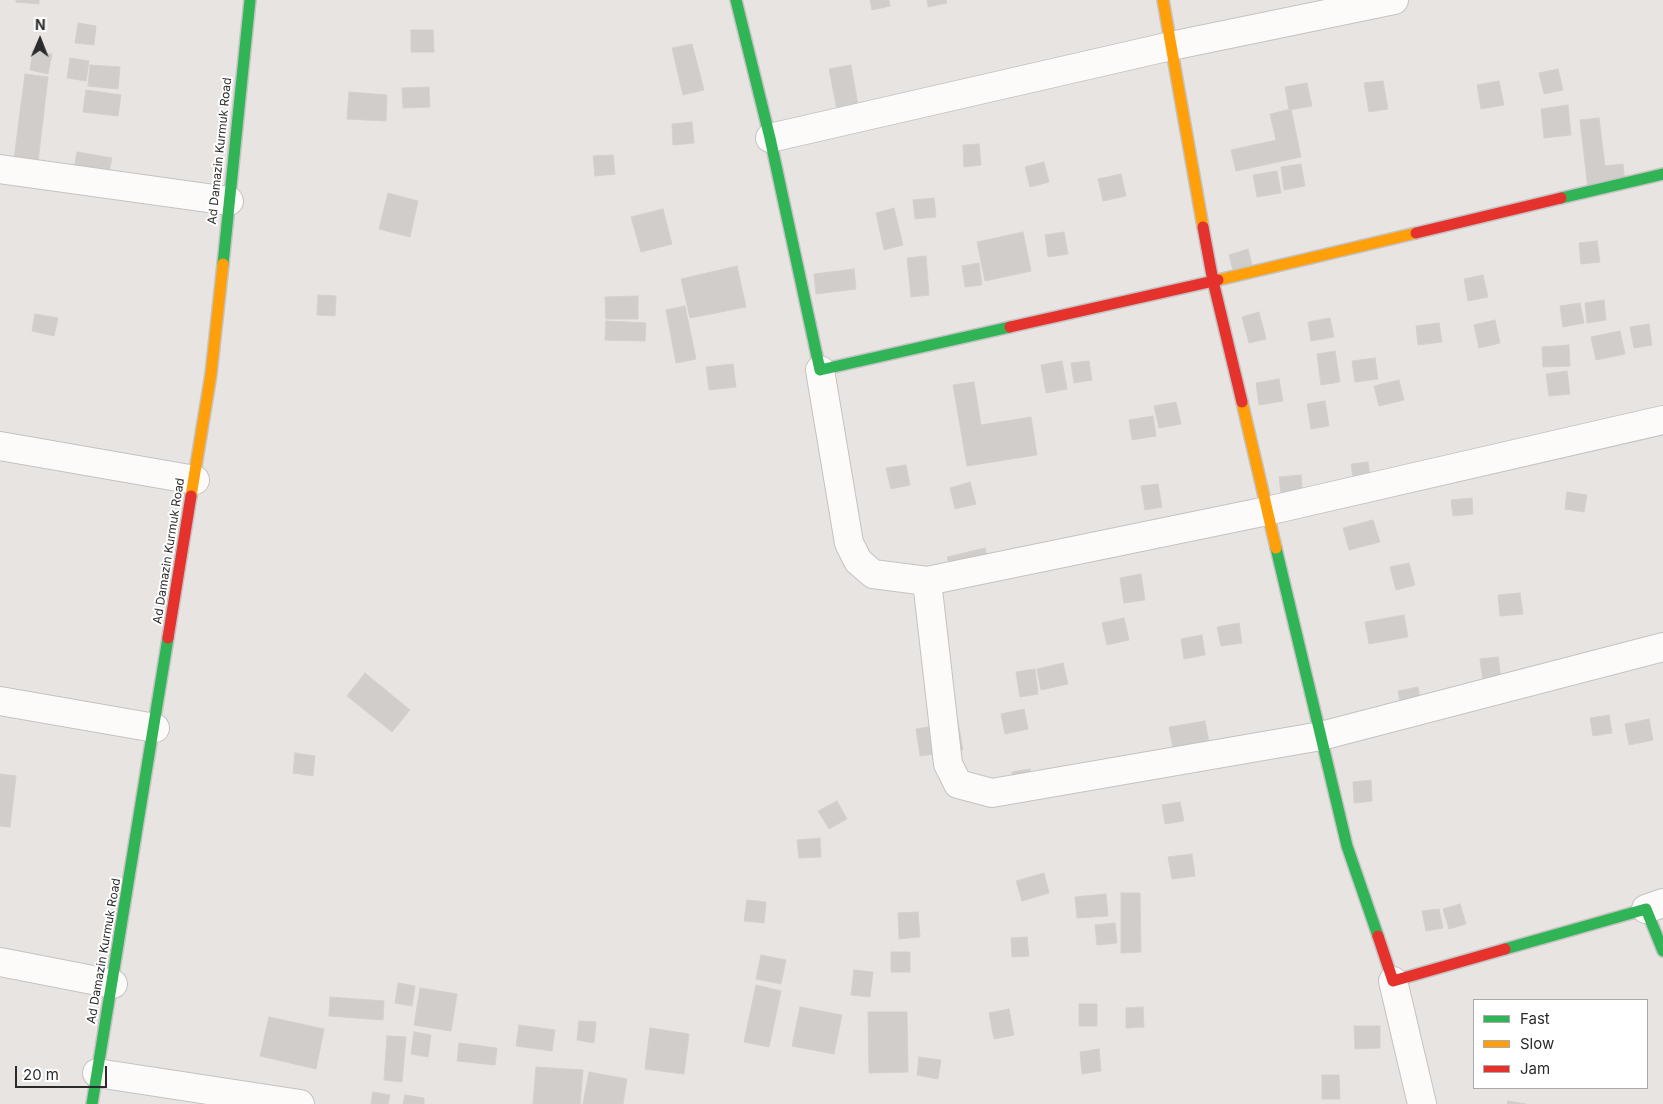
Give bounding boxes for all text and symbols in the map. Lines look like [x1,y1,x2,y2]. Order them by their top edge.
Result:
north arrow [15,15,65,65]
text: N [35,16,46,33]
street label: Ad Damazin Kurmuk Road [205,77,235,225]
street label: Ad Damazin Kurmuk Road [150,477,188,625]
street label: Ad Damazin Kurmuk Road [84,877,124,1025]
legend [1473,999,1648,1089]
text: Fast [1520,1009,1550,1028]
text: Slow [1520,1034,1554,1053]
scale bar [18,1056,110,1088]
text: Jam [1520,1059,1550,1078]
text: 20 m [23,1065,59,1084]

